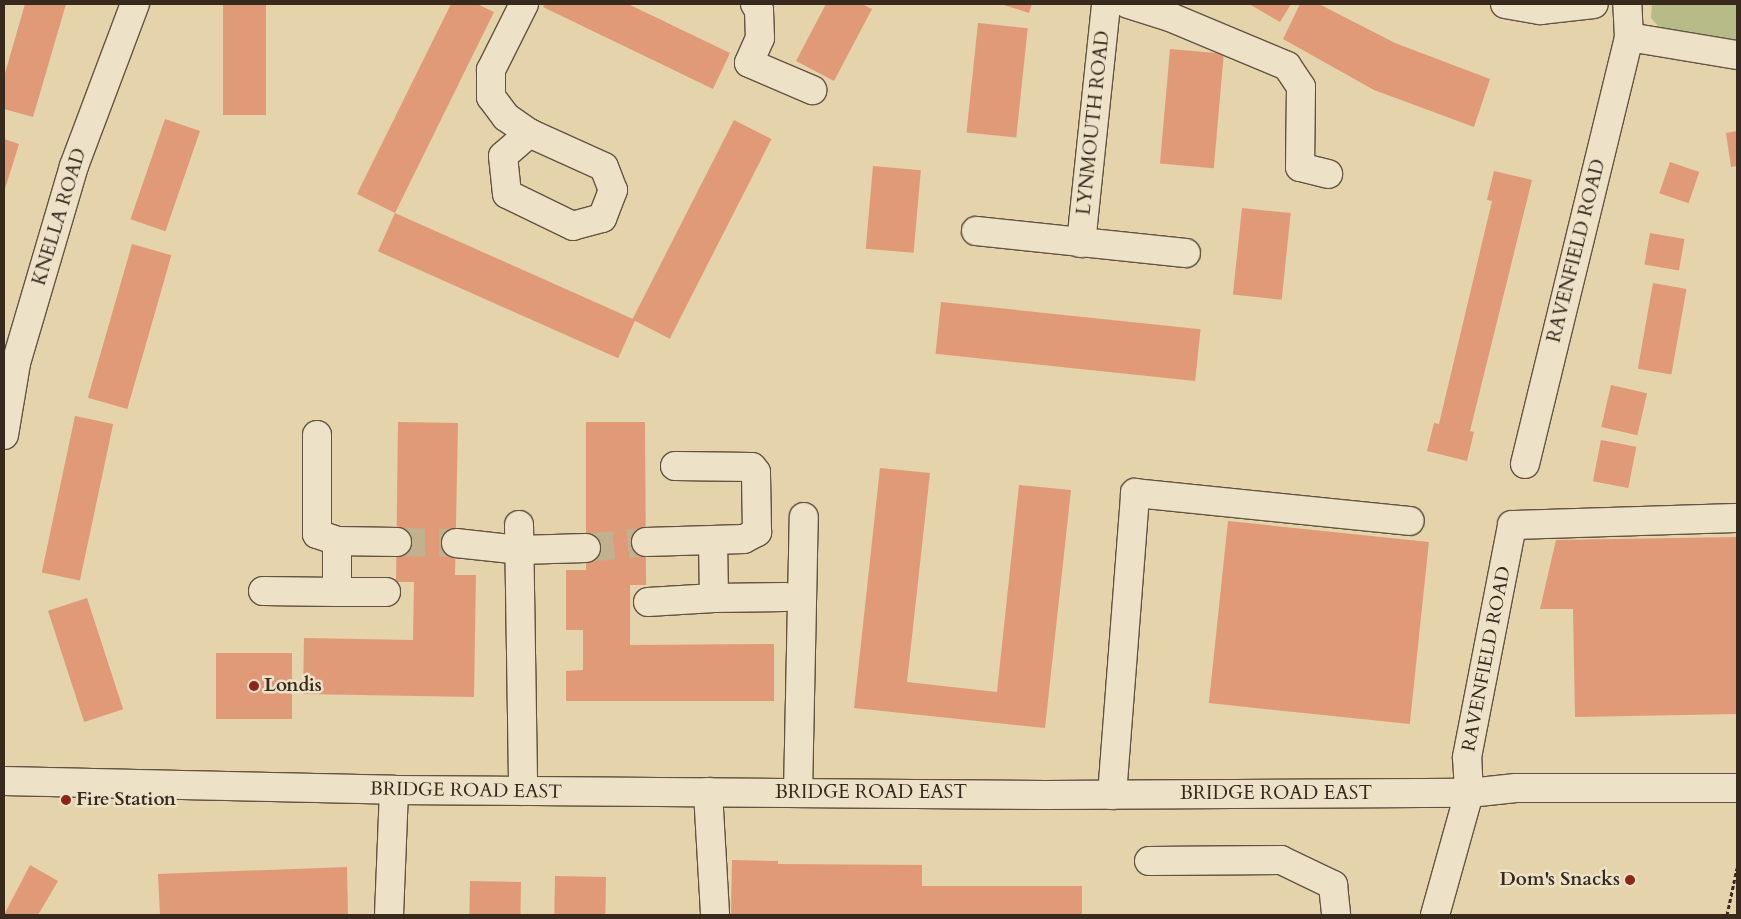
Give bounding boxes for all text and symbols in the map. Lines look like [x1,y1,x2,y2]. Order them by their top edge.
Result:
street label: LYNMOUTH ROAD [1073,30,1115,216]
street label: KNELLA ROAD [28,146,92,288]
street label: RAVENFIELD ROAD [1543,157,1611,345]
street label: RAVENFIELD ROAD [1458,564,1516,754]
place label: Londis [264,675,322,697]
marker: Londis [248,680,260,692]
street label: BRIDGE ROAD EAST [370,778,562,804]
street label: BRIDGE ROAD EAST [775,782,967,804]
street label: BRIDGE ROAD EAST [1180,783,1372,805]
place label: Fire Station [76,789,176,811]
marker: Fire Station [60,794,72,806]
place label: Dom's Snacks [1500,869,1620,891]
marker: Dom's Snacks [1624,874,1636,886]

